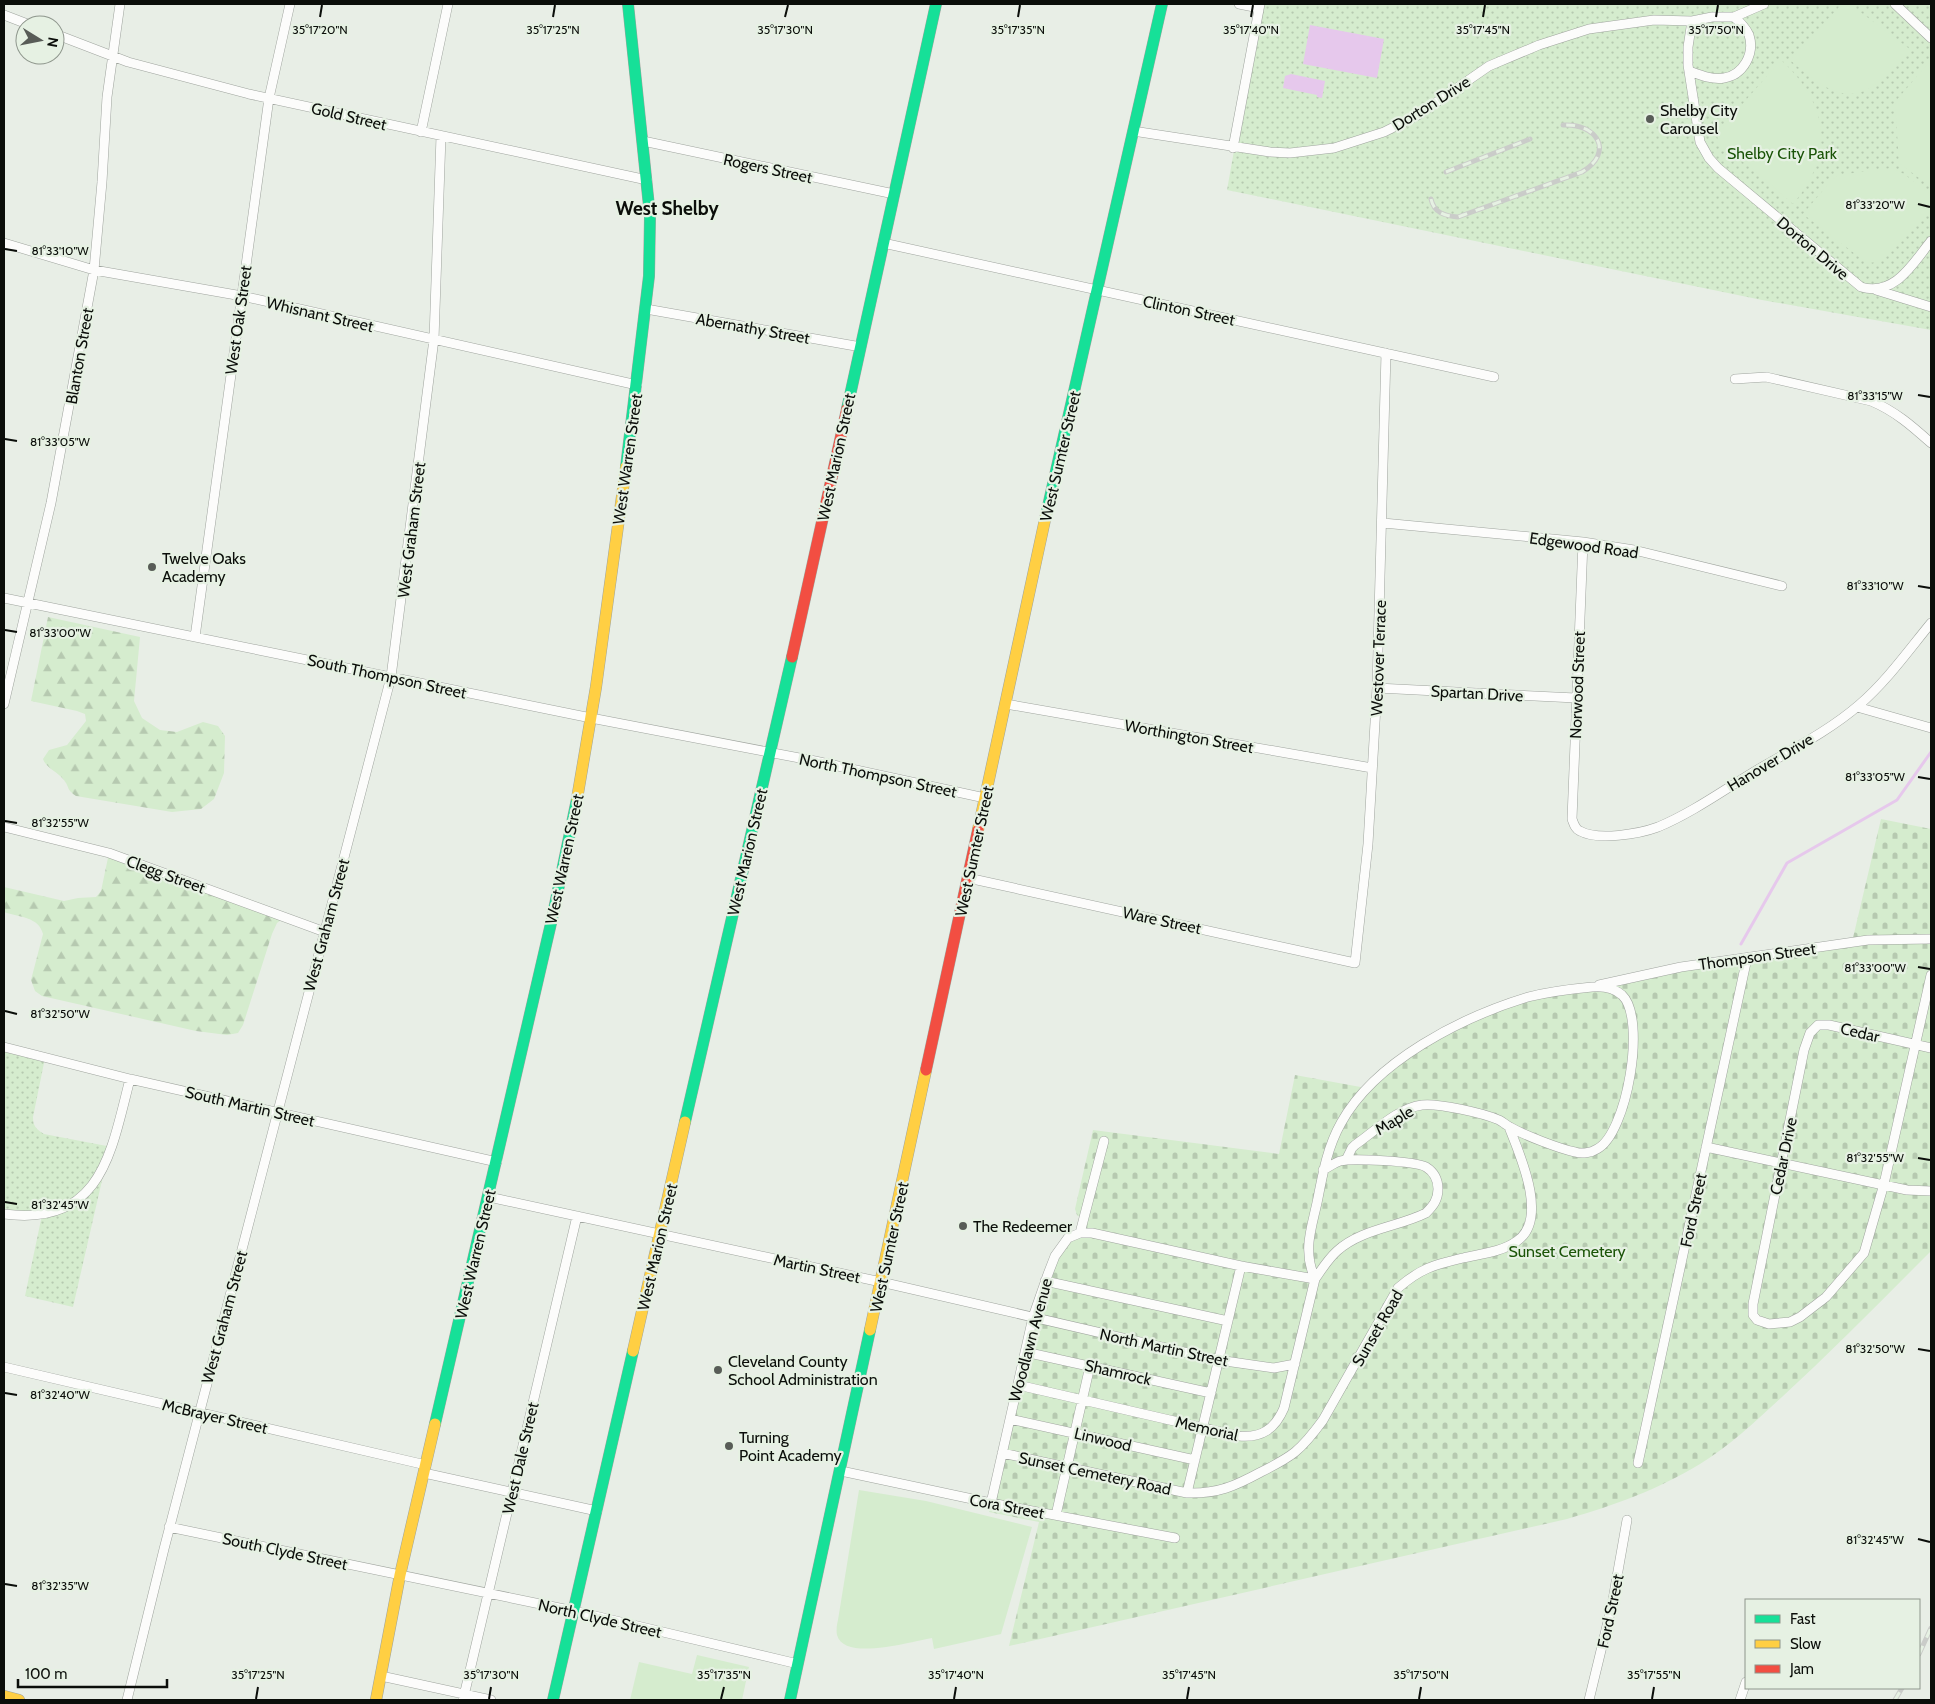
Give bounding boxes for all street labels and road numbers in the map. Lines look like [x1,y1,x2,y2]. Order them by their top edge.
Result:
street label: Dorton Drive [1389,72,1474,135]
street label: Gold Street [309,99,389,135]
street label: Rogers Street [722,150,815,187]
street label: Dorton Drive [1773,213,1852,284]
street label: West Oak Street [221,264,256,376]
street label: Clinton Street [1141,291,1237,330]
street label: Whisnant Street [264,293,376,336]
street label: Blanton Street [62,306,97,406]
street label: Abernathy Street [695,309,812,348]
street label: West Sumter Street [1036,389,1085,523]
street label: West Marion Street [814,391,859,523]
street label: West Warren Street [609,392,646,526]
street label: West Graham Street [394,460,429,599]
street label: Edgewood Road [1528,528,1640,563]
street label: Westover Terrace [1367,600,1390,717]
street label: Norwood Street [1566,630,1589,739]
street label: South Thompson Street [306,650,469,703]
street label: Spartan Drive [1430,682,1524,705]
street label: Worthington Street [1123,716,1255,757]
street label: Hanover Drive [1724,729,1817,796]
street label: North Thompson Street [797,750,959,802]
street label: West Sumter Street [951,783,998,918]
street label: West Marion Street [724,786,771,917]
street label: West Warren Street [541,792,588,926]
street label: Clegg Street [124,851,208,898]
street label: West Graham Street [300,856,354,994]
street label: Ware Street [1121,903,1204,938]
street label: Thompson Street [1697,939,1817,974]
street label: Cedar [1839,1019,1882,1046]
street label: South Martin Street [183,1082,317,1131]
street label: Maple [1372,1102,1417,1139]
street label: Cedar Drive [1766,1116,1801,1197]
street label: Ford Street [1676,1171,1711,1249]
street label: West Sumter Street [866,1179,913,1314]
street label: West Marion Street [634,1181,681,1312]
street label: West Warren Street [451,1187,500,1321]
street label: West Graham Street [198,1248,252,1386]
street label: Martin Street [772,1250,863,1287]
street label: Woodlawn Avenue [1005,1276,1056,1404]
street label: Sunset Road [1348,1287,1407,1370]
street label: North Martin Street [1098,1325,1230,1370]
street label: Shamrock [1083,1356,1154,1390]
street label: McBrayer Street [160,1395,270,1438]
street label: West Dale Street [498,1400,543,1516]
street label: Memorial [1174,1412,1240,1445]
street label: Linwood [1072,1424,1133,1455]
street label: Sunset Cemetery Road [1017,1448,1173,1499]
street label: Cora Street [968,1490,1047,1523]
street label: South Clyde Street [221,1529,350,1574]
street label: Ford Street [1593,1572,1628,1650]
street label: North Clyde Street [536,1595,664,1642]

